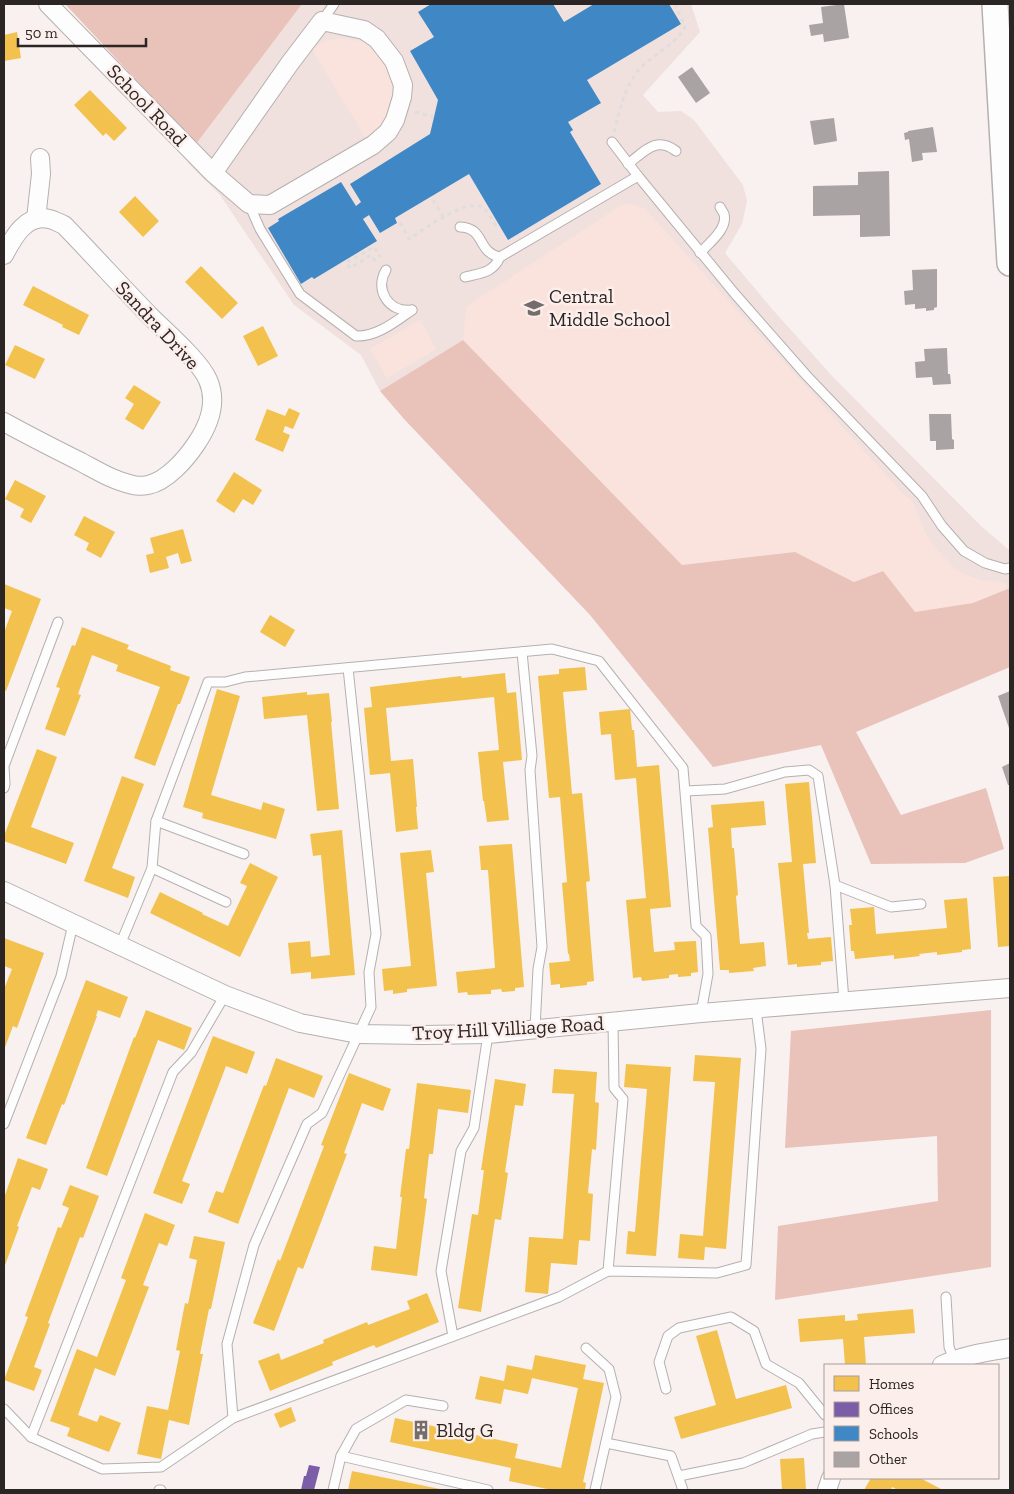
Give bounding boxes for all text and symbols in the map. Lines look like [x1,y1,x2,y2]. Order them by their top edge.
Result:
scale bar [18,15,145,47]
text: 50 m [25,24,58,42]
street label: School Road [102,59,192,151]
street label: Sandra Drive [111,276,205,374]
place label: Central Middle School [549,284,670,331]
school or university icon: Central Middle School [523,297,545,319]
street label: Troy Hill Villiage Road [412,1011,604,1045]
legend [824,1364,999,1479]
text: Homes [869,1375,914,1393]
text: Offices [869,1400,913,1418]
place label: Bldg G [436,1418,494,1442]
building icon: Bldg G [410,1419,432,1441]
text: Schools [869,1425,918,1443]
text: Other [869,1450,907,1468]

